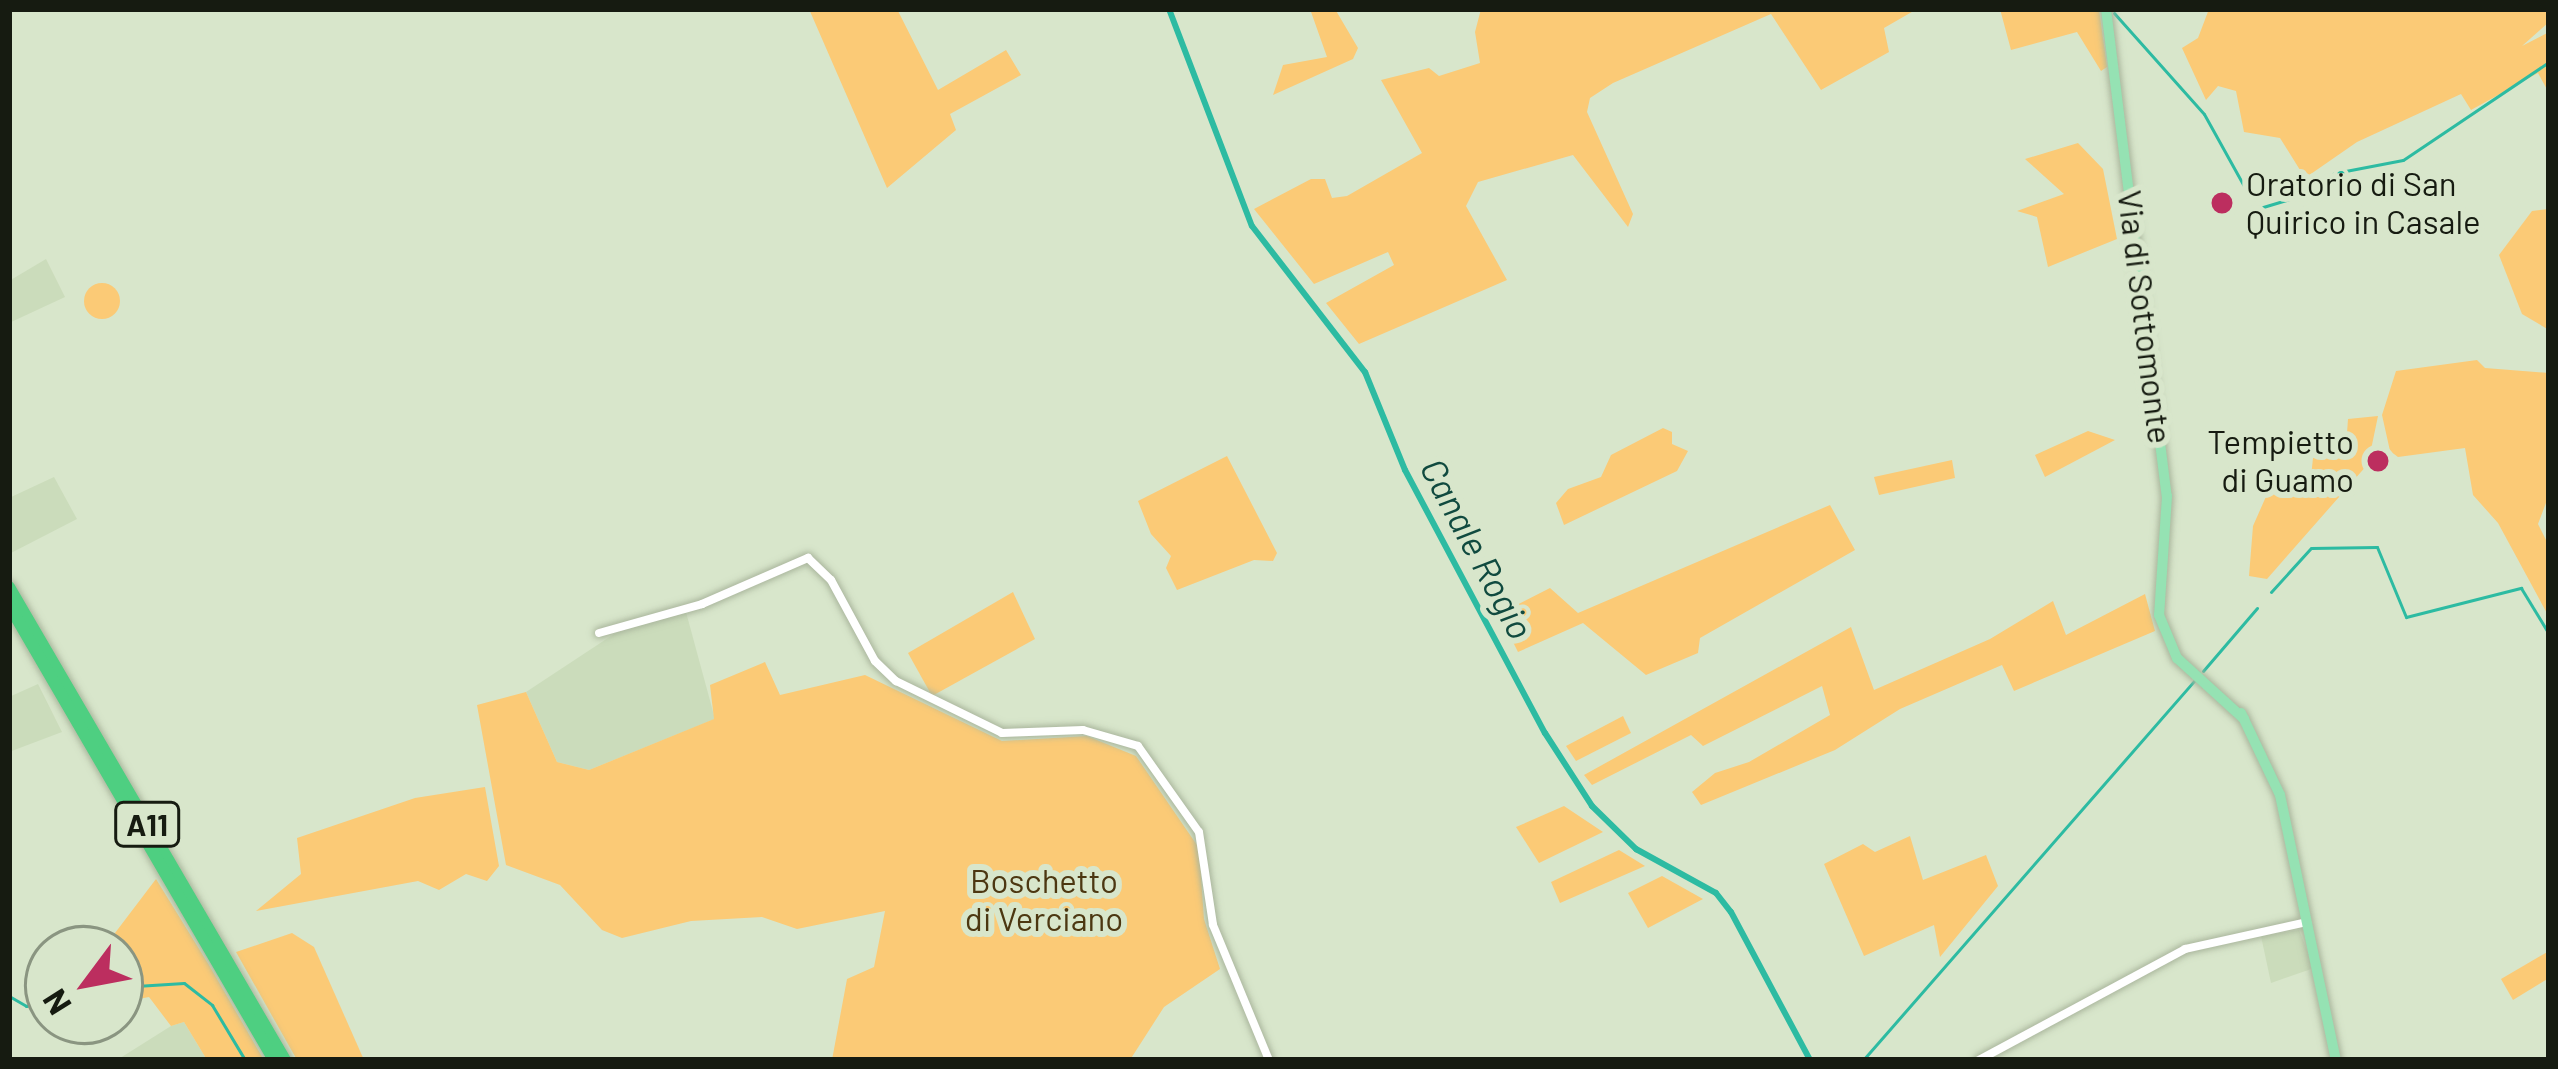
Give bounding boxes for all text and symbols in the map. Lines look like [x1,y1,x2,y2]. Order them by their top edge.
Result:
place label: Oratorio di San Quirico in Casale [2246,164,2481,242]
street label: Via di Sottomonte [2110,188,2180,446]
marker: Oratorio di San Quirico in Casale [2209,190,2235,216]
place label: Tempietto di Guamo [2207,422,2354,500]
marker: Tempietto di Guamo [2365,448,2391,474]
water label: Canale Rogio [1412,450,1544,646]
road number: A11 [114,800,180,848]
park label: Boschetto di Verciano [965,861,1123,939]
north arrow [24,925,144,1045]
text: N [33,983,79,1022]

